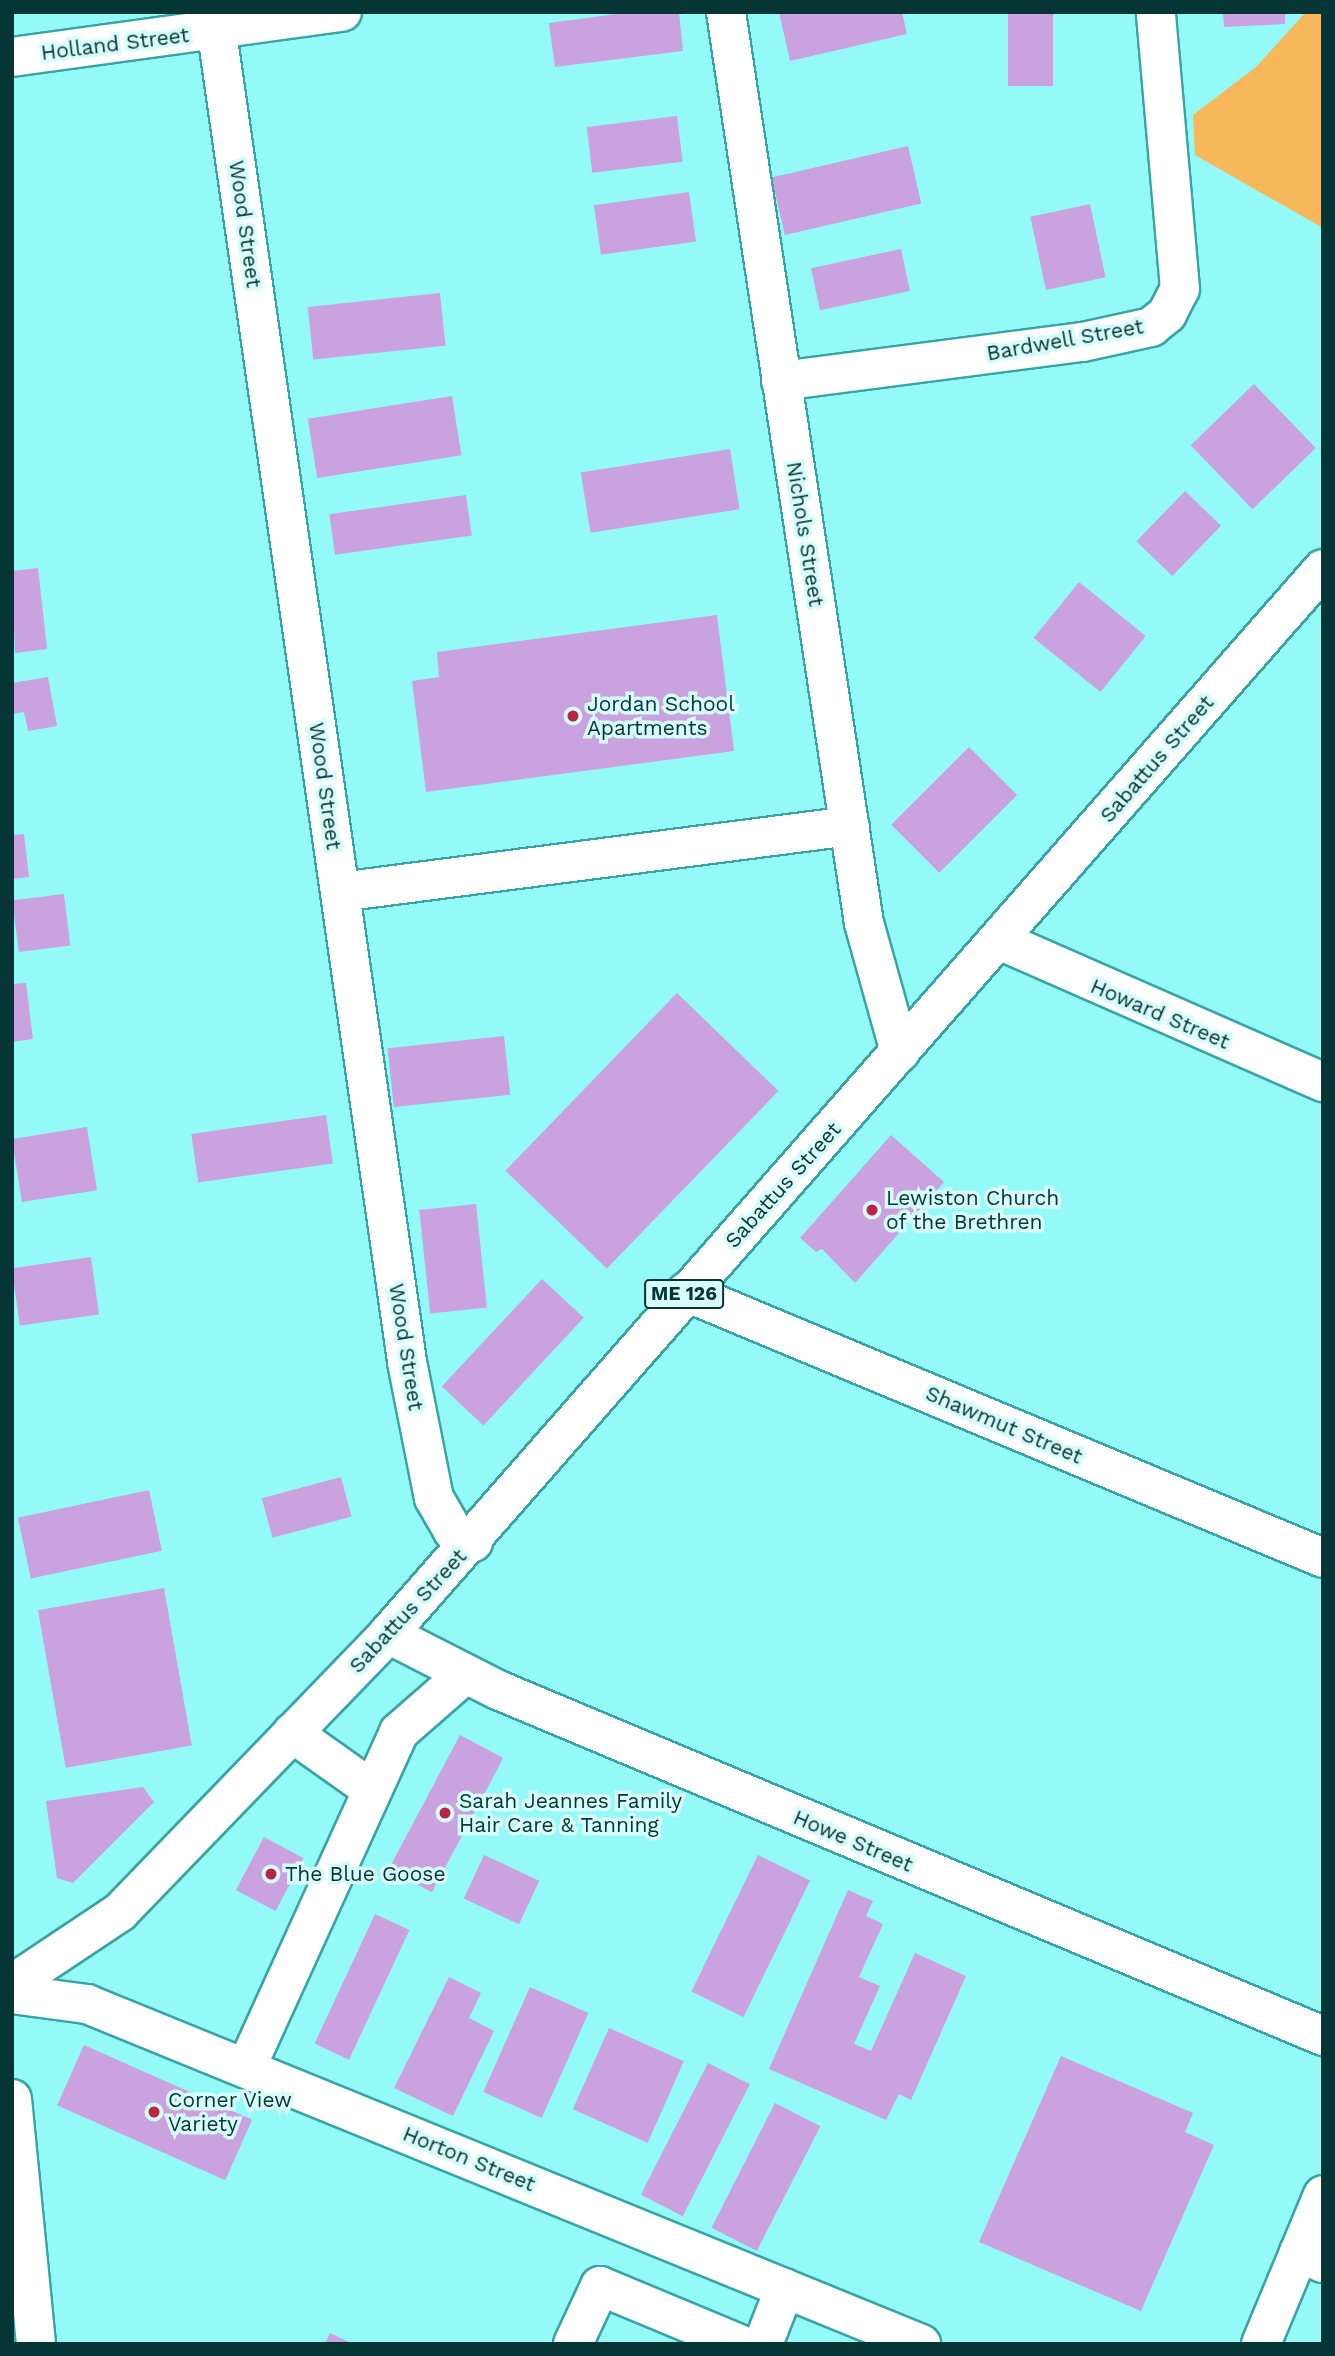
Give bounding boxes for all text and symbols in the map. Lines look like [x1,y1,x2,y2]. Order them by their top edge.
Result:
street label: Holland Street [39,22,191,66]
street label: Wood Street [224,159,266,289]
street label: Bardwell Street [984,314,1146,366]
street label: Nichols Street [781,460,829,608]
street label: Sabattus Street [1095,690,1219,828]
place label: Jordan School Apartments [587,691,735,741]
marker: Jordan School Apartments [565,708,581,724]
street label: Wood Street [304,721,346,851]
street label: Howard Street [1087,973,1233,1055]
street label: Sabattus Street [720,1117,846,1253]
place label: Lewiston Church of the Brethren [886,1185,1059,1235]
marker: Lewiston Church of the Brethren [864,1202,880,1218]
road number: ME 126 [644,1278,724,1310]
street label: Wood Street [384,1282,428,1412]
street label: Shawmut Street [922,1381,1086,1469]
street label: Sabattus Street [344,1544,472,1678]
place label: Sarah Jeannes Family Hair Care & Tanning [459,1788,682,1838]
marker: Sarah Jeannes Family Hair Care & Tanning [437,1805,453,1821]
street label: Howe Street [790,1805,916,1877]
place label: The Blue Goose [285,1861,446,1887]
marker: The Blue Goose [263,1866,279,1882]
place label: Corner View Variety [168,2087,293,2137]
marker: Corner View Variety [146,2104,162,2120]
street label: Horton Street [399,2121,539,2197]

